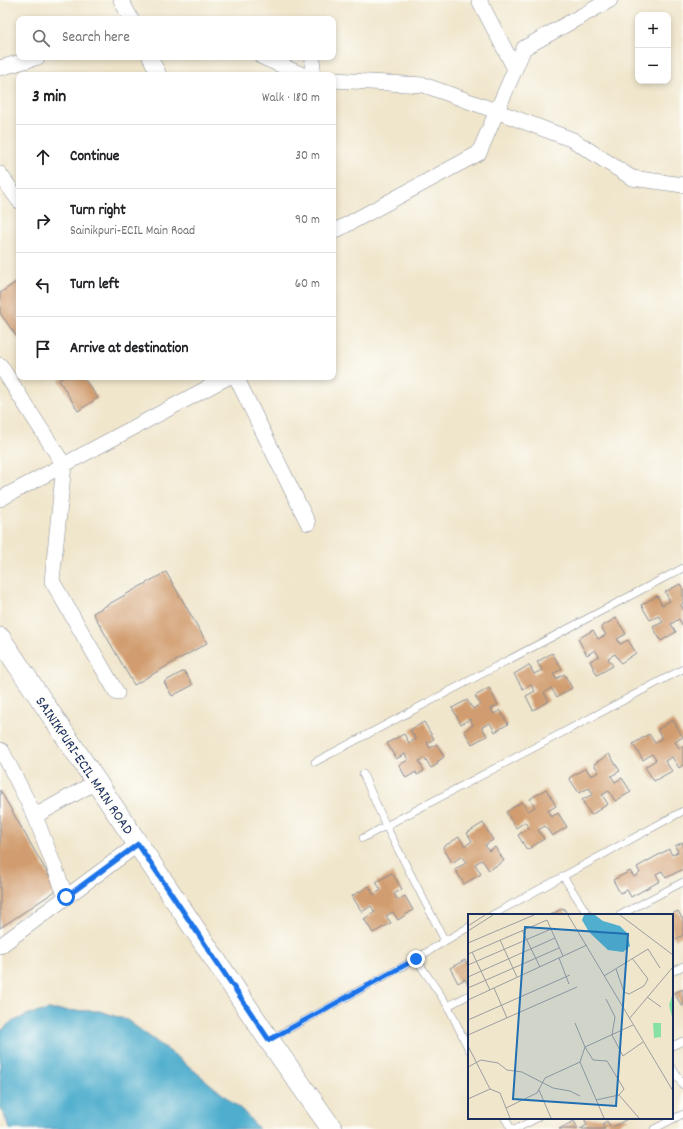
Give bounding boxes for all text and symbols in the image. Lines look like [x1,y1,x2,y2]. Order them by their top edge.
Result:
map controls [635,12,671,84]
button: + [635,12,671,48]
search box [16,16,336,60]
icon: search [30,27,52,49]
text: Search here [62,27,130,49]
button: − [635,48,671,84]
text: 3 min [32,86,66,110]
text: Walk · 180 m [262,89,320,108]
icon: ahead [32,146,54,168]
text: Continue [70,146,119,168]
text: 30 m [295,147,320,166]
text: Turn right [70,200,126,222]
icon: right [32,210,54,232]
text: 90 m [295,211,320,230]
text: Sainikpuri-ECIL Main Road [70,222,195,241]
icon: left [32,274,54,296]
text: Turn left [70,274,119,296]
text: 60 m [295,275,320,294]
icon: arrive [32,338,54,360]
text: Arrive at destination [70,338,188,360]
street label: SAINIKPURI-ECIL MAIN ROAD [29,693,138,840]
route start [57,888,75,906]
inset map [468,914,673,1119]
route end [407,950,425,968]

